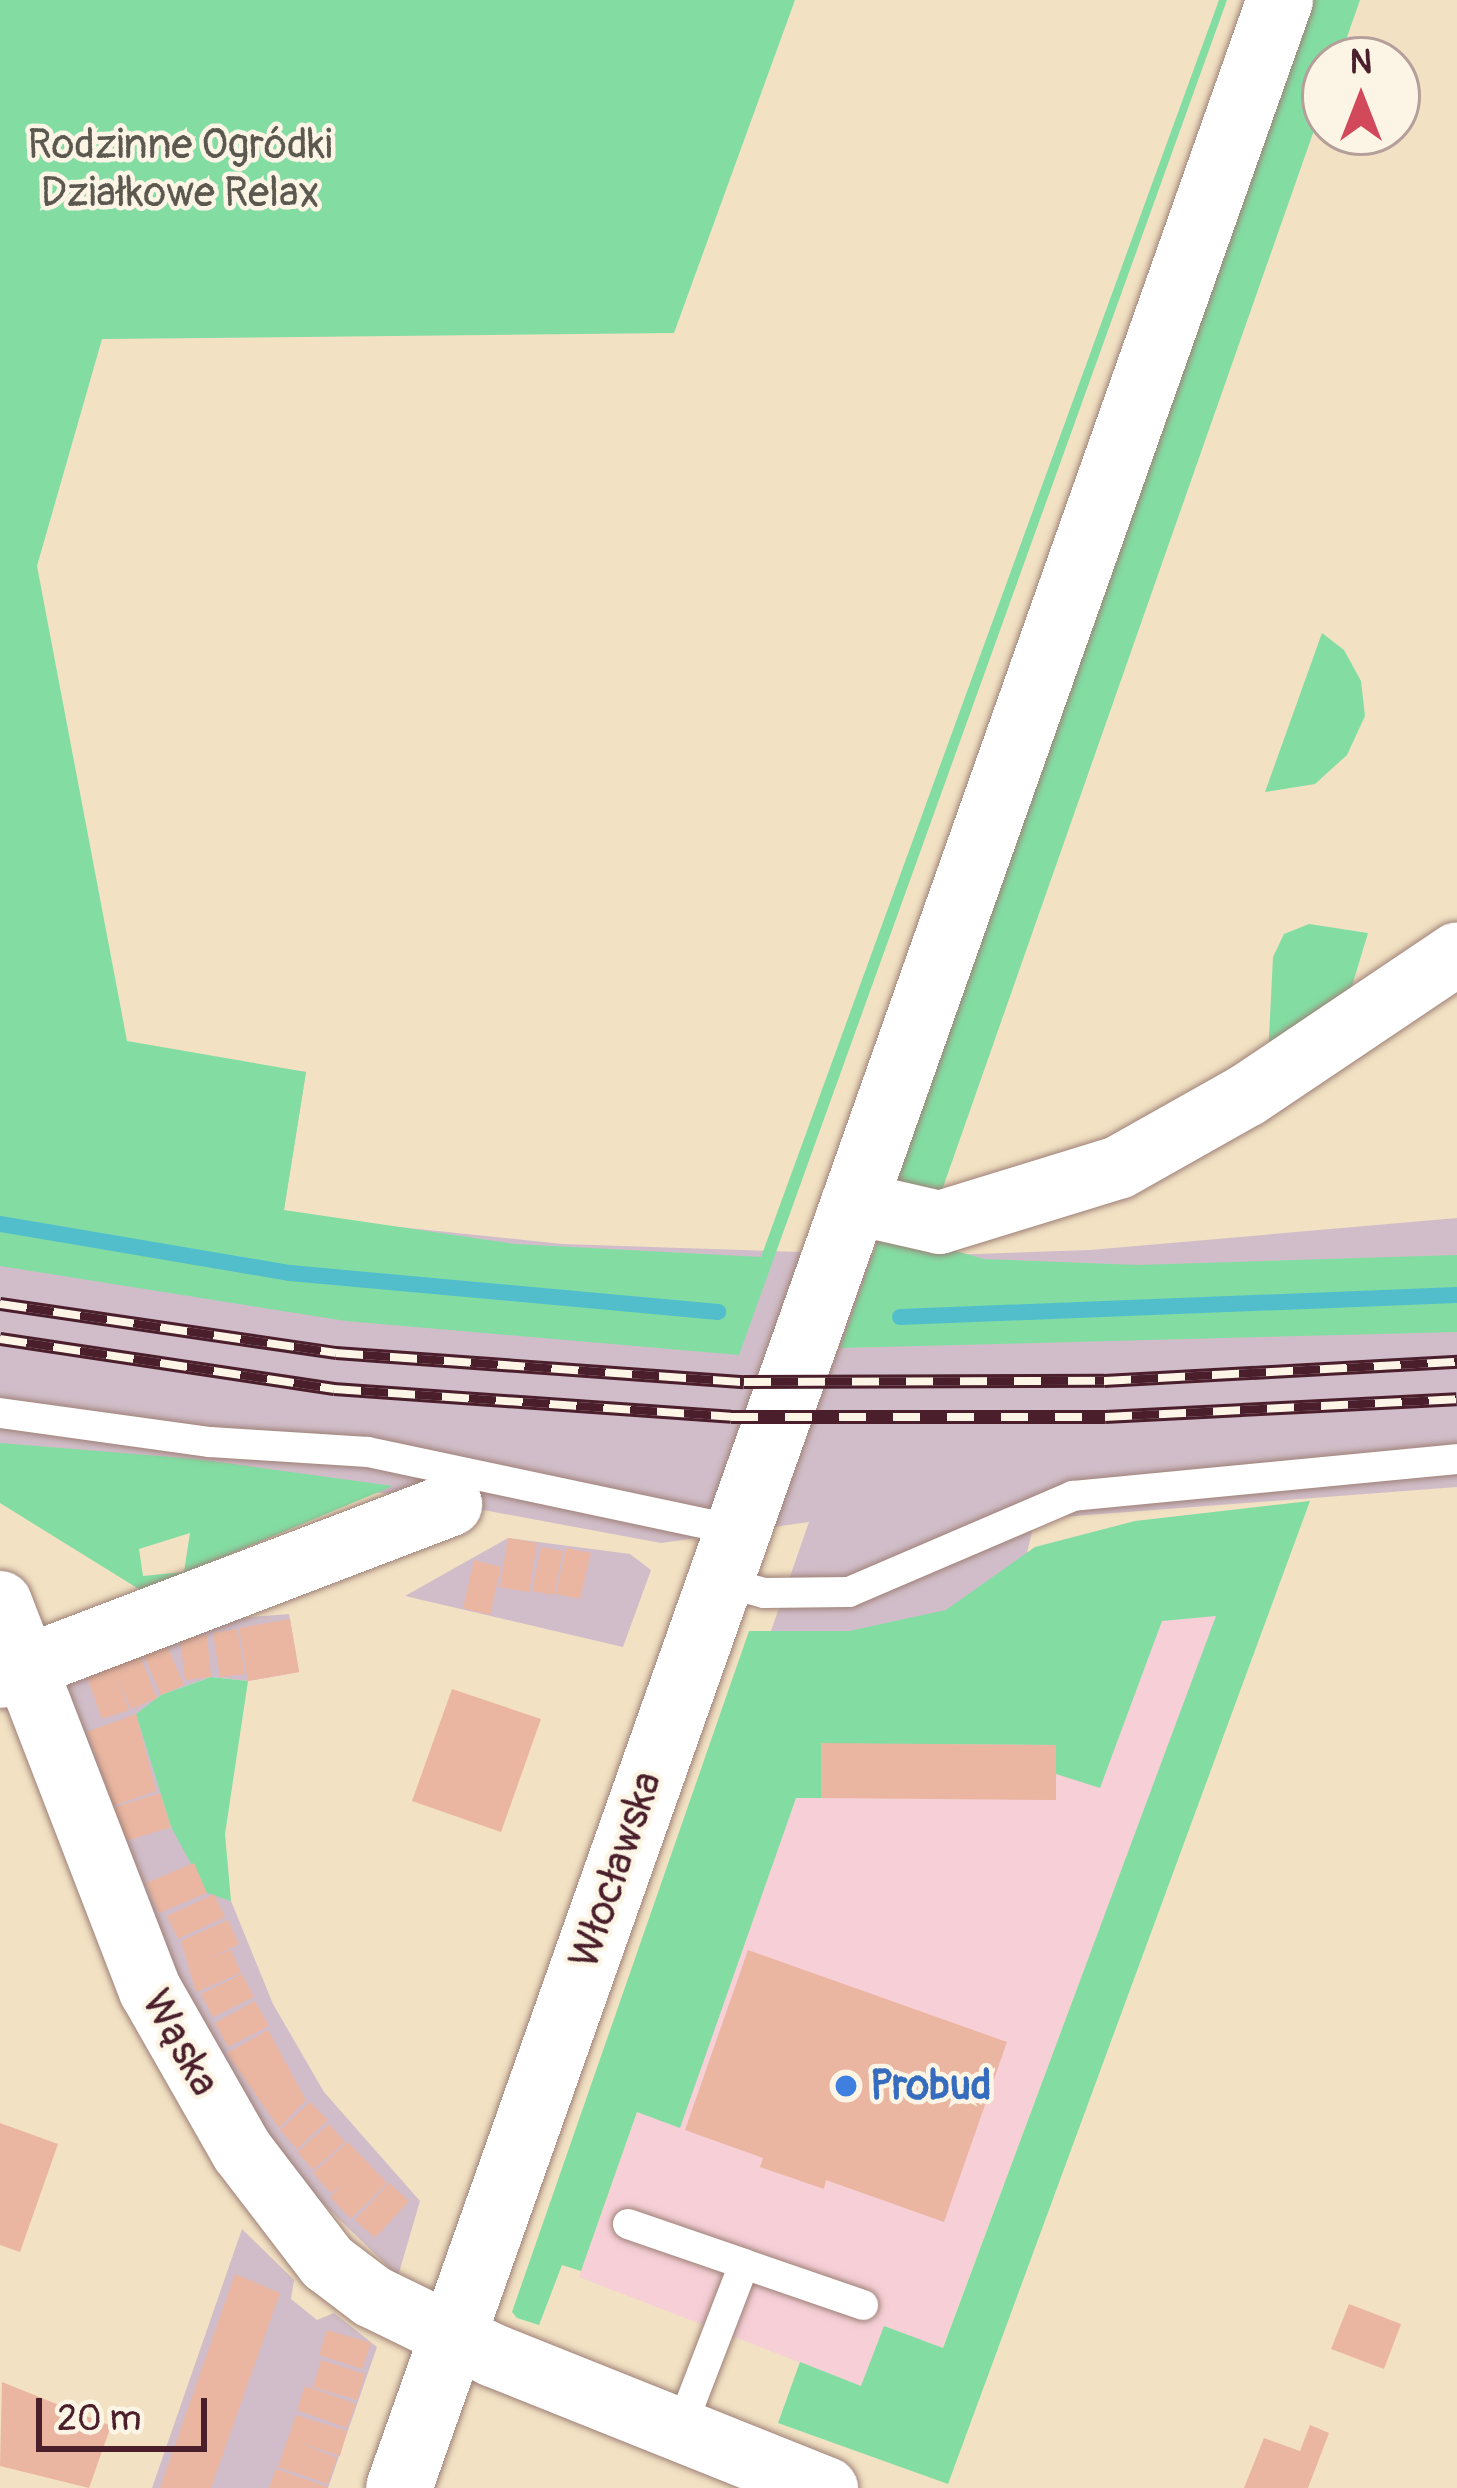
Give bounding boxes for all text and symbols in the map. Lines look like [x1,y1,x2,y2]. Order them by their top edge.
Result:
north arrow [1301,36,1421,156]
text: N [1350,42,1372,83]
park label: Rodzinne Ogródki Działkowe Relax [27,120,333,219]
street label: Włocławska [559,1765,673,1975]
street label: Wąska [130,1981,230,2105]
place label: Probud [870,2061,991,2111]
marker: Probud [833,2073,859,2099]
scale bar [42,2374,213,2448]
text: 20 m [57,2396,142,2441]

